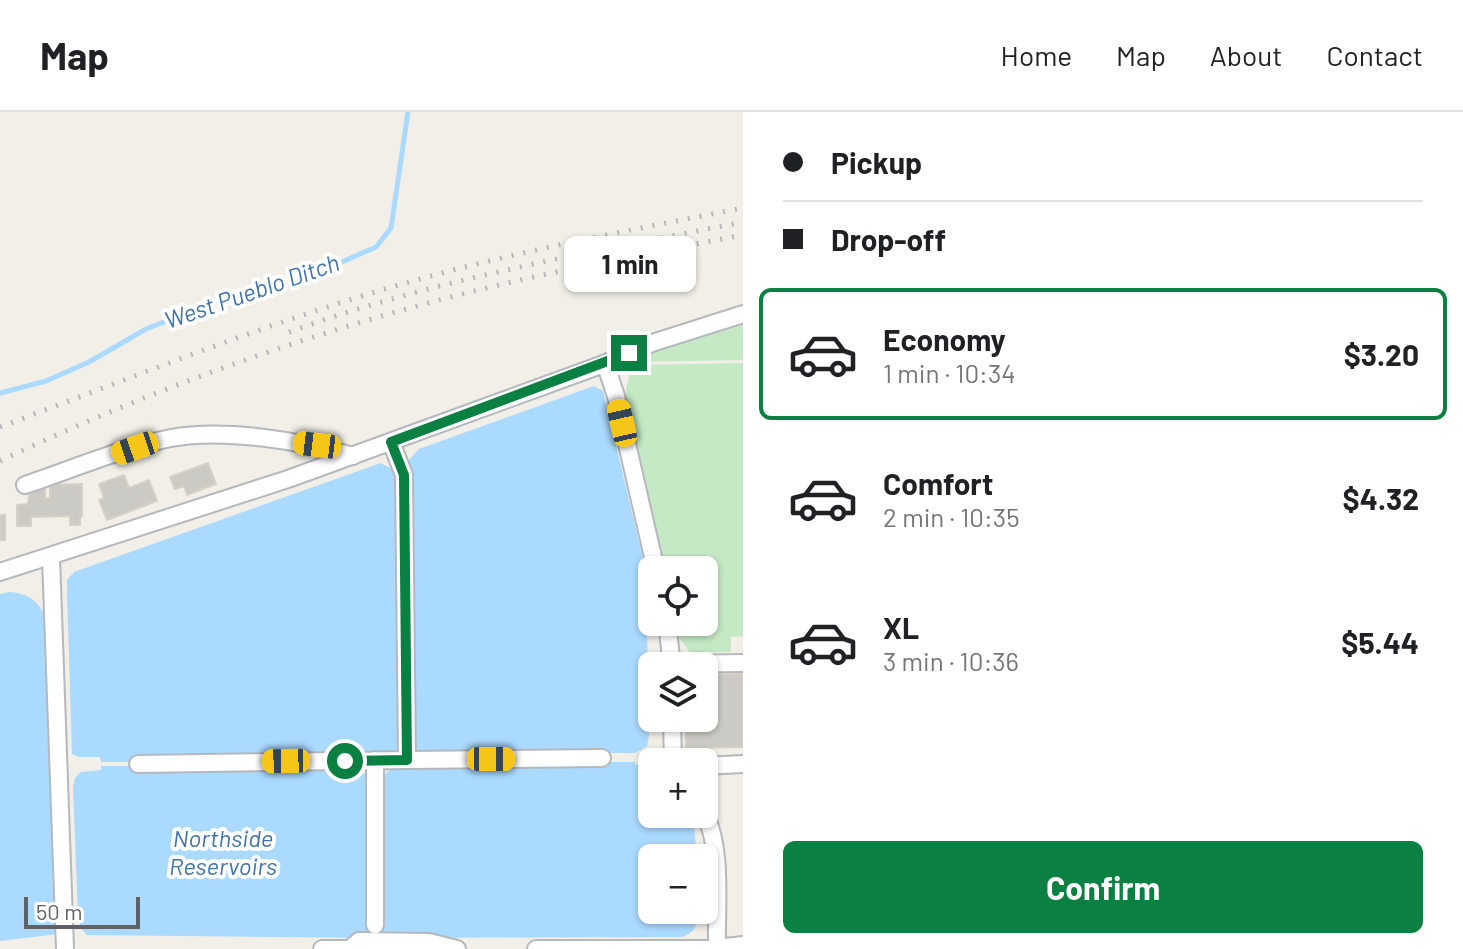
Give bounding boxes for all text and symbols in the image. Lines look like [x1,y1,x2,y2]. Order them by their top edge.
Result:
text: Map [40,32,109,78]
text: Home [1001,38,1072,72]
text: Map [1116,38,1166,72]
text: About [1210,38,1282,72]
text: Contact [1326,38,1423,72]
text: Pickup [831,144,922,180]
text: Drop-off [831,221,946,257]
callout: 1 min [563,237,695,293]
water label: West Pueblo Ditch [160,247,343,334]
text: 1 min [602,248,658,279]
icon: car [787,318,859,390]
text: Economy [883,321,1006,357]
route end [611,335,647,371]
text: $3.20 [1344,336,1419,372]
text: 1 min · 10:34 [883,357,1016,388]
car [605,397,639,449]
car [108,429,162,467]
car [292,430,342,460]
icon: car [787,462,859,534]
text: Comfort [883,465,993,501]
text: $4.32 [1343,480,1419,516]
text: 2 min · 10:35 [883,501,1020,532]
map controls [638,556,718,924]
button: locate [638,556,718,636]
icon: car [787,606,859,678]
text: XL [883,609,919,645]
text: $5.44 [1341,624,1419,660]
text: 3 min · 10:36 [883,645,1019,676]
button: layers [638,652,718,732]
route start [327,743,363,779]
car [467,747,515,771]
button: + [638,748,718,828]
car [262,749,310,773]
water label: Northside Reservoirs [169,823,277,880]
button: Confirm [783,841,1423,933]
button: − [638,844,718,924]
scale bar [24,893,140,929]
text: 50 m [36,898,82,924]

